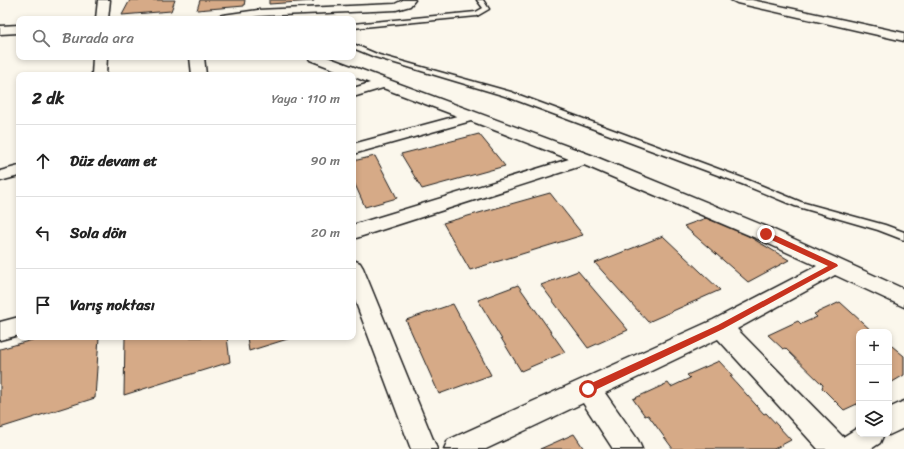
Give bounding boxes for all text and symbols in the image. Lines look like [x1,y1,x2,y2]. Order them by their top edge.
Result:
search box [16,16,356,60]
text: Burada ara [62,25,134,51]
icon: search [30,27,52,49]
text: 2 dk [32,83,64,113]
text: Yaya · 110 m [271,87,340,110]
text: Düz devam et [70,148,157,174]
text: 90 m [310,149,340,172]
icon: ahead [32,150,54,172]
text: Sola dön [70,220,126,246]
text: 20 m [311,221,340,244]
icon: left [32,222,54,244]
route end [757,225,775,243]
text: Varış noktası [70,292,155,318]
icon: arrive [32,294,54,316]
map controls [856,329,892,437]
button: + [856,329,892,365]
button: − [856,365,892,401]
route start [579,380,597,398]
button: layers [856,401,892,437]

